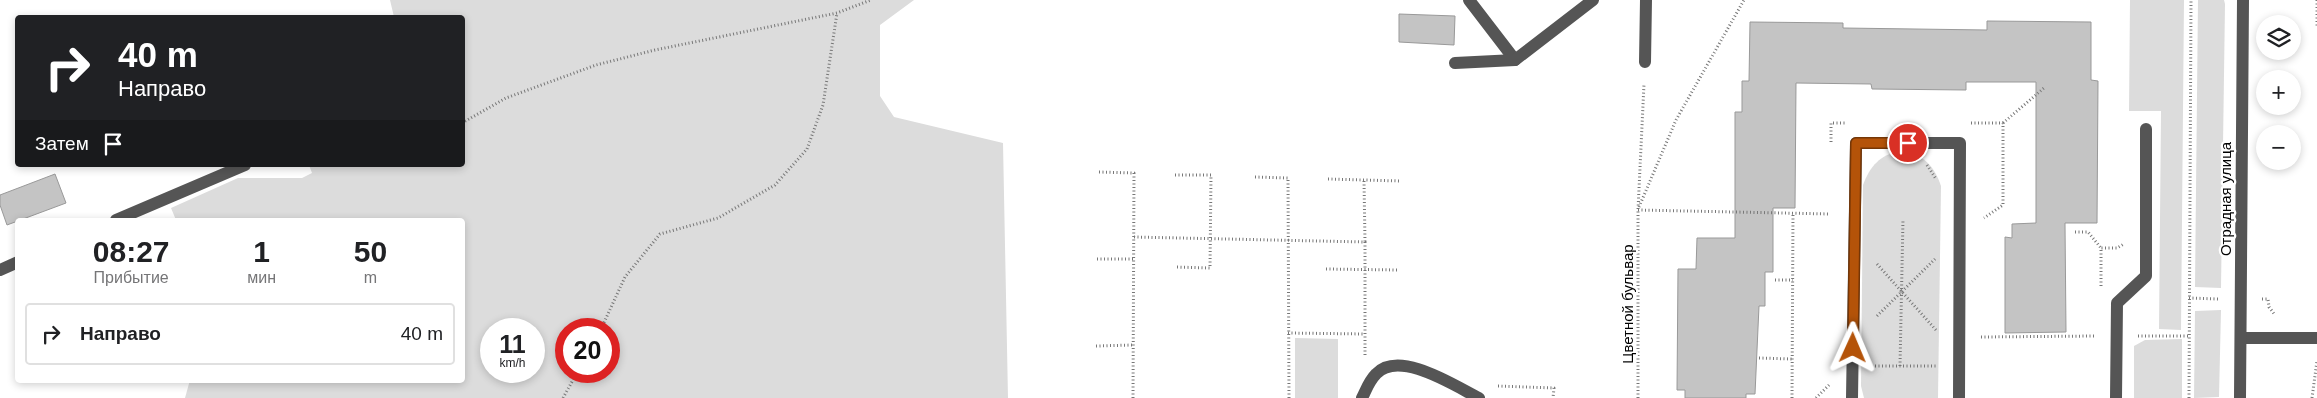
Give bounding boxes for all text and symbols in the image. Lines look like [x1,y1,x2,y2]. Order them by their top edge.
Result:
map controls [2256,15,2301,170]
button: layers [2256,15,2301,60]
icon: right [35,35,100,100]
text: 40 m [118,35,198,74]
button: + [2256,70,2301,115]
text: Направо [118,76,206,101]
pin [1887,122,1929,164]
button: − [2256,125,2301,170]
icon: arrive [1894,129,1922,157]
icon: arrive [99,130,127,158]
text: Затем [35,133,89,154]
street label: Отрадная улица [2217,141,2234,256]
text: 08:27 [93,235,170,268]
text: 1 [253,235,270,268]
text: 50 [354,235,387,268]
street label: Цветной бульвар [1619,244,1636,364]
text: Прибытие [94,269,169,286]
text: мин [247,269,276,286]
text: m [364,269,377,286]
speed limit sign: 20 [555,318,620,383]
icon: right [37,320,65,348]
position arrow [1826,321,1878,373]
text: Направо [80,323,161,344]
text: 40 m [401,323,443,344]
text: 11 [499,330,526,358]
text: km/h [499,356,526,370]

